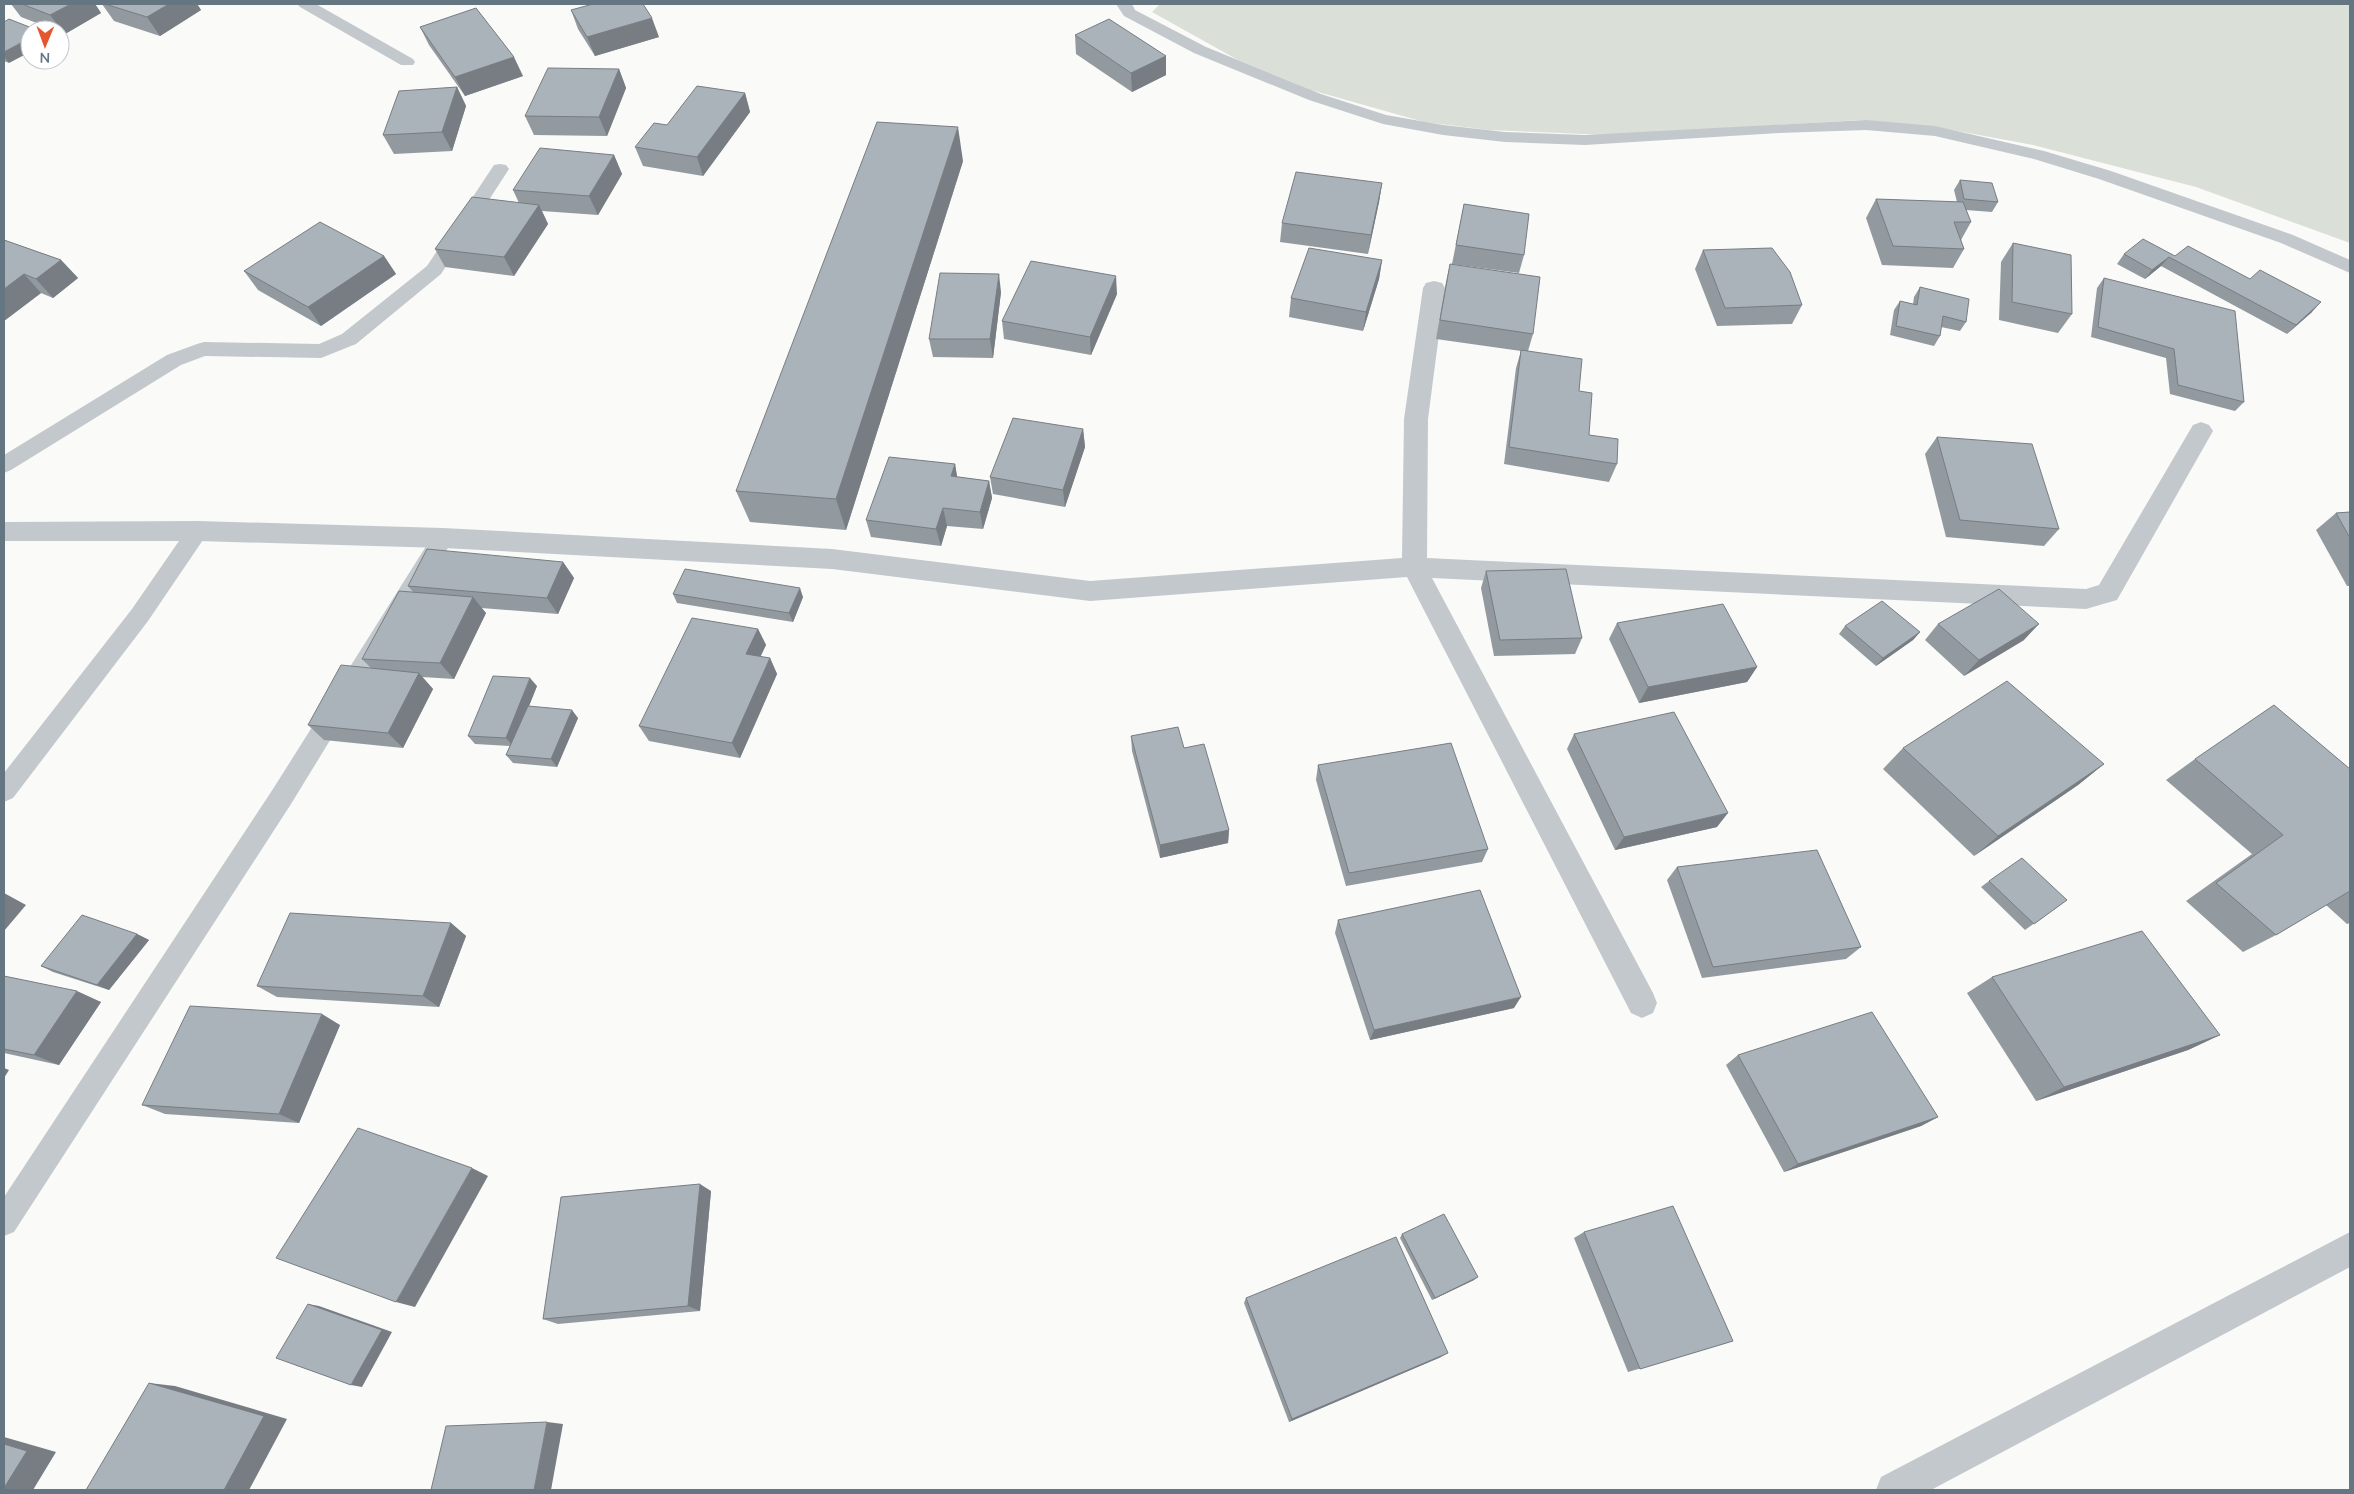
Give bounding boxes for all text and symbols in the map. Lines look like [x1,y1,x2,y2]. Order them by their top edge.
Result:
north arrow [20,20,70,70]
text: N [39,49,50,67]

